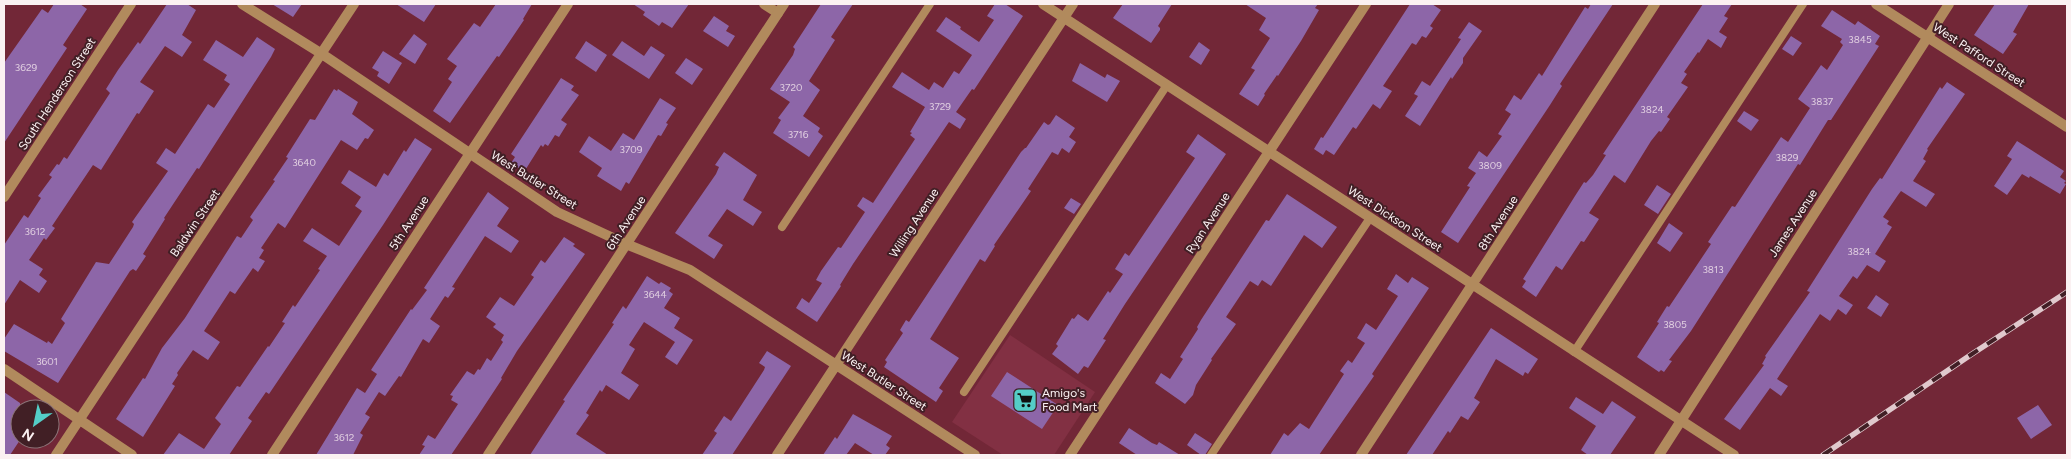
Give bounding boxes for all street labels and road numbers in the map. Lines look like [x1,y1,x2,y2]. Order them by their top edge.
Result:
street label: West Pafford Street [1930,20,2028,90]
street label: South Henderson Street [15,35,99,153]
street label: West Butler Street [488,148,580,212]
street label: West Dickson Street [1345,183,1445,255]
street label: Willing Avenue [886,185,942,260]
street label: Baldwin Street [167,186,223,259]
street label: James Avenue [1766,186,1820,260]
street label: Ryan Avenue [1183,189,1233,256]
street label: 5th Avenue [386,193,432,253]
street label: 6th Avenue [603,193,649,253]
street label: 8th Avenue [1475,193,1521,253]
street label: West Butler Street [839,348,930,414]

